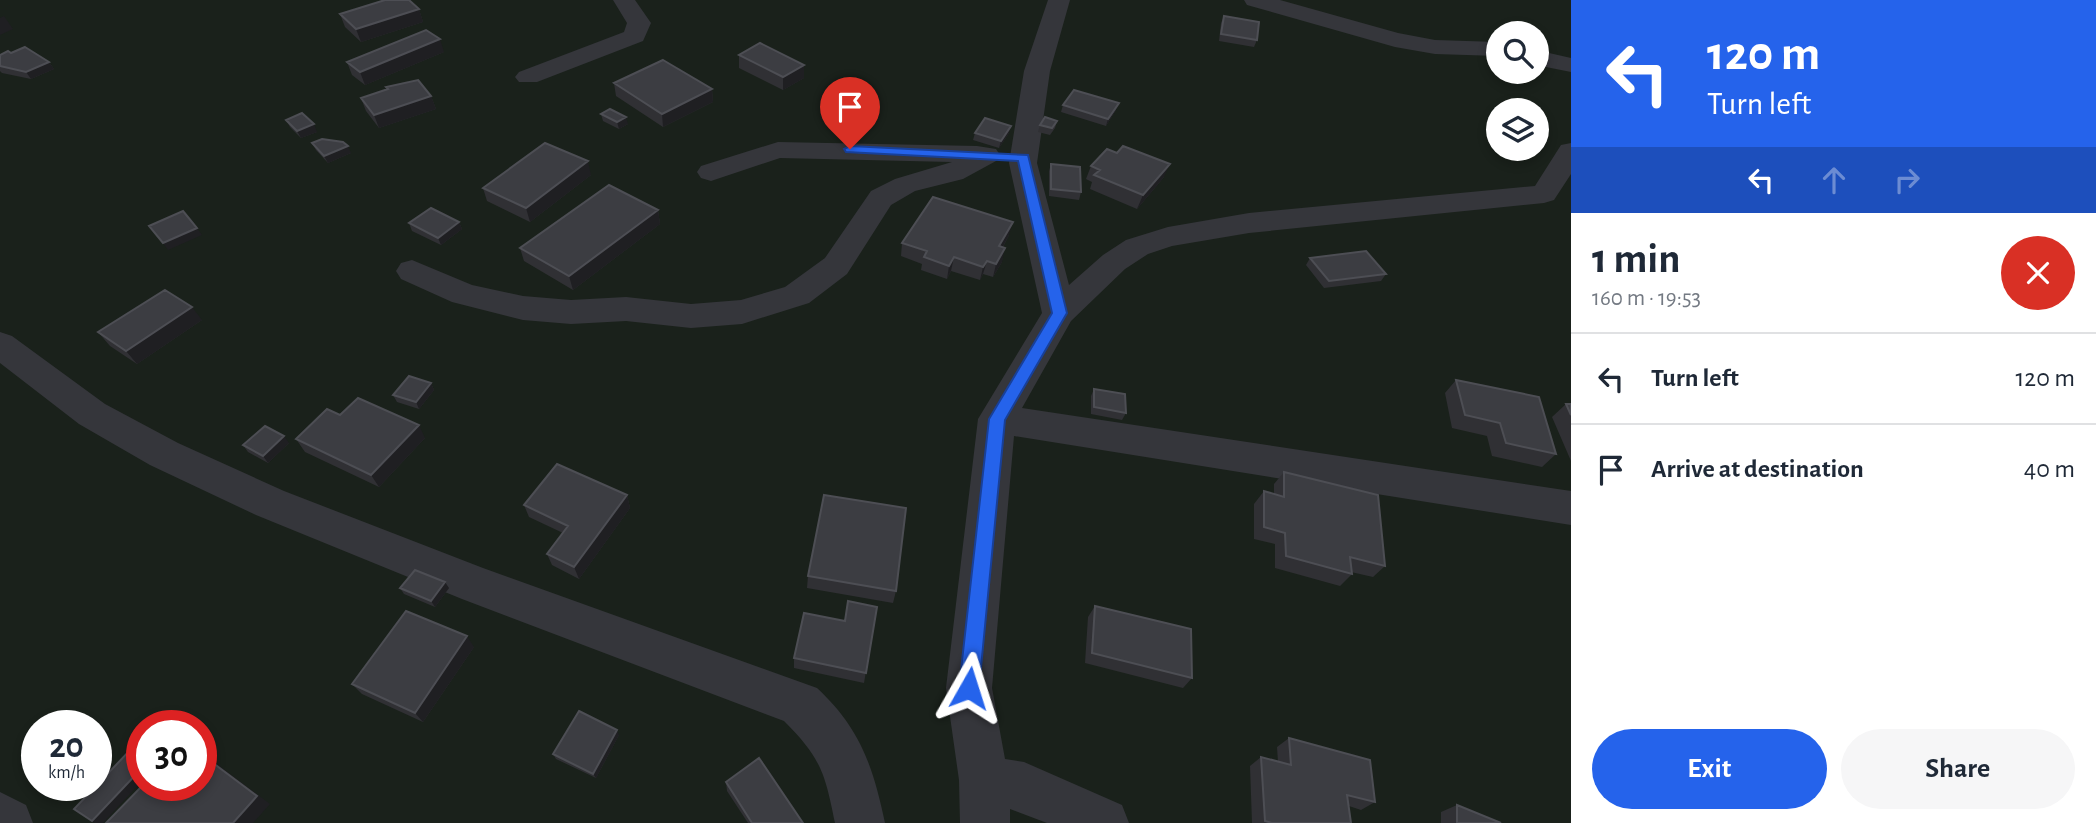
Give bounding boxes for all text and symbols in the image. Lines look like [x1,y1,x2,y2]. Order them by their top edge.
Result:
map controls [1486,21,1549,161]
button: search [1486,21,1549,84]
icon: left [1592,28,1683,119]
text: 120 m [1707,30,1820,79]
pin [820,77,880,149]
icon: arrive [831,88,869,126]
text: Turn left [1707,88,1811,120]
button: layers [1486,98,1549,161]
icon: left [1742,161,1780,199]
icon: ahead [1815,161,1853,199]
icon: right [1888,161,1926,199]
button: close [2001,236,2075,310]
text: 1 min [1592,238,1681,280]
text: 160 m · 19:53 [1592,287,1701,310]
icon: left [1592,360,1630,398]
text: Turn left [1651,365,1739,391]
text: 120 m [2015,365,2075,391]
icon: arrive [1592,451,1630,489]
text: Arrive at destination [1651,456,1864,482]
text: 40 m [2024,456,2075,482]
position arrow [932,651,1006,725]
speed limit sign: 30 [126,710,217,801]
text: 20 [49,729,84,764]
button: Exit [1592,729,1827,809]
button: Share [1841,729,2075,809]
text: km/h [48,764,85,782]

